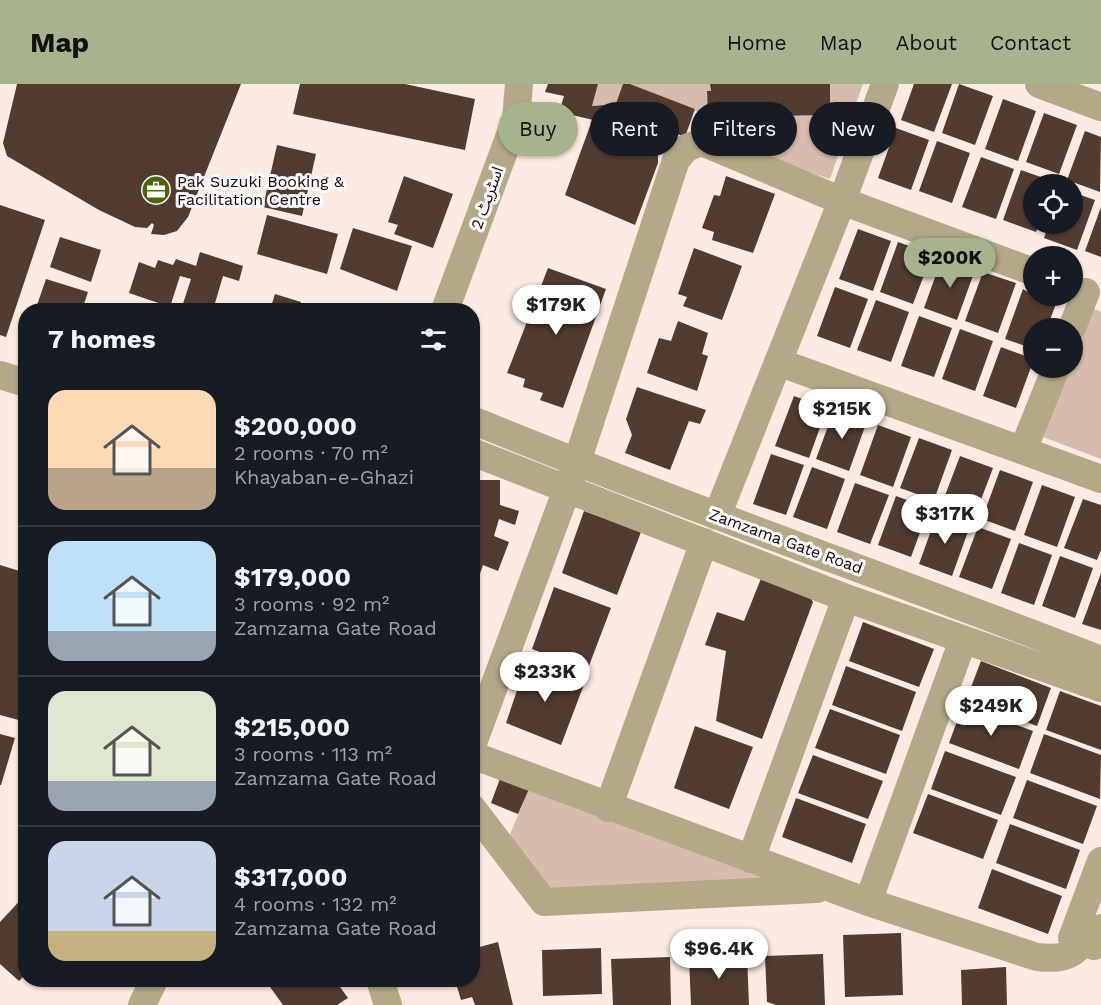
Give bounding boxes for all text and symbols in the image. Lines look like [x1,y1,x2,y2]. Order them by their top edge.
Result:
text: Map [30,26,89,59]
text: Home [727,30,787,55]
text: Map [820,30,863,55]
text: About [896,30,957,55]
text: Contact [990,30,1071,55]
chip: Buy [498,102,578,156]
chip: Rent [590,102,679,156]
chip: Filters [691,102,797,156]
chip: New [809,102,896,156]
street label: اسٹریٹ 2 [467,164,507,232]
place label: Pak Suzuki Booking & Facilitation Centre [177,172,345,209]
office icon: Pak Suzuki Booking & Facilitation Centre [140,174,172,206]
map controls [1023,174,1083,378]
button: locate [1023,174,1083,234]
pin: $200K [908,238,992,289]
text: $200K [918,245,982,269]
button: + [1023,246,1083,306]
pin: $179K [514,285,598,336]
text: $179K [526,292,586,316]
button: − [1023,318,1083,378]
icon: filters [417,323,450,356]
text: 7 homes [48,324,156,354]
pin: $215K [800,389,884,440]
text: $215K [813,396,871,420]
text: $200,000 [234,411,357,441]
icon: home [96,414,168,486]
text: 2 rooms · 70 m² [234,441,388,465]
text: Khayaban-e-Ghazi [234,465,414,489]
pin: $317K [903,494,987,545]
text: $317K [915,501,975,525]
street label: Zamzama Gate Road [707,504,865,578]
text: $179,000 [234,562,351,592]
icon: home [96,565,168,637]
text: 3 rooms · 92 m² [234,592,389,616]
text: Zamzama Gate Road [234,616,437,640]
pin: $233K [503,652,587,703]
text: $233K [514,659,576,683]
pin: $249K [949,686,1033,737]
text: $249K [959,693,1023,717]
text: $215,000 [234,712,350,742]
icon: home [96,715,168,787]
text: 3 rooms · 113 m² [234,742,392,766]
text: Zamzama Gate Road [234,766,437,790]
text: $317,000 [234,862,348,892]
icon: home [96,865,168,937]
text: 4 rooms · 132 m² [234,892,397,916]
text: Zamzama Gate Road [234,916,437,940]
pin: $96.4K [670,929,768,980]
text: $96.4K [684,936,754,960]

